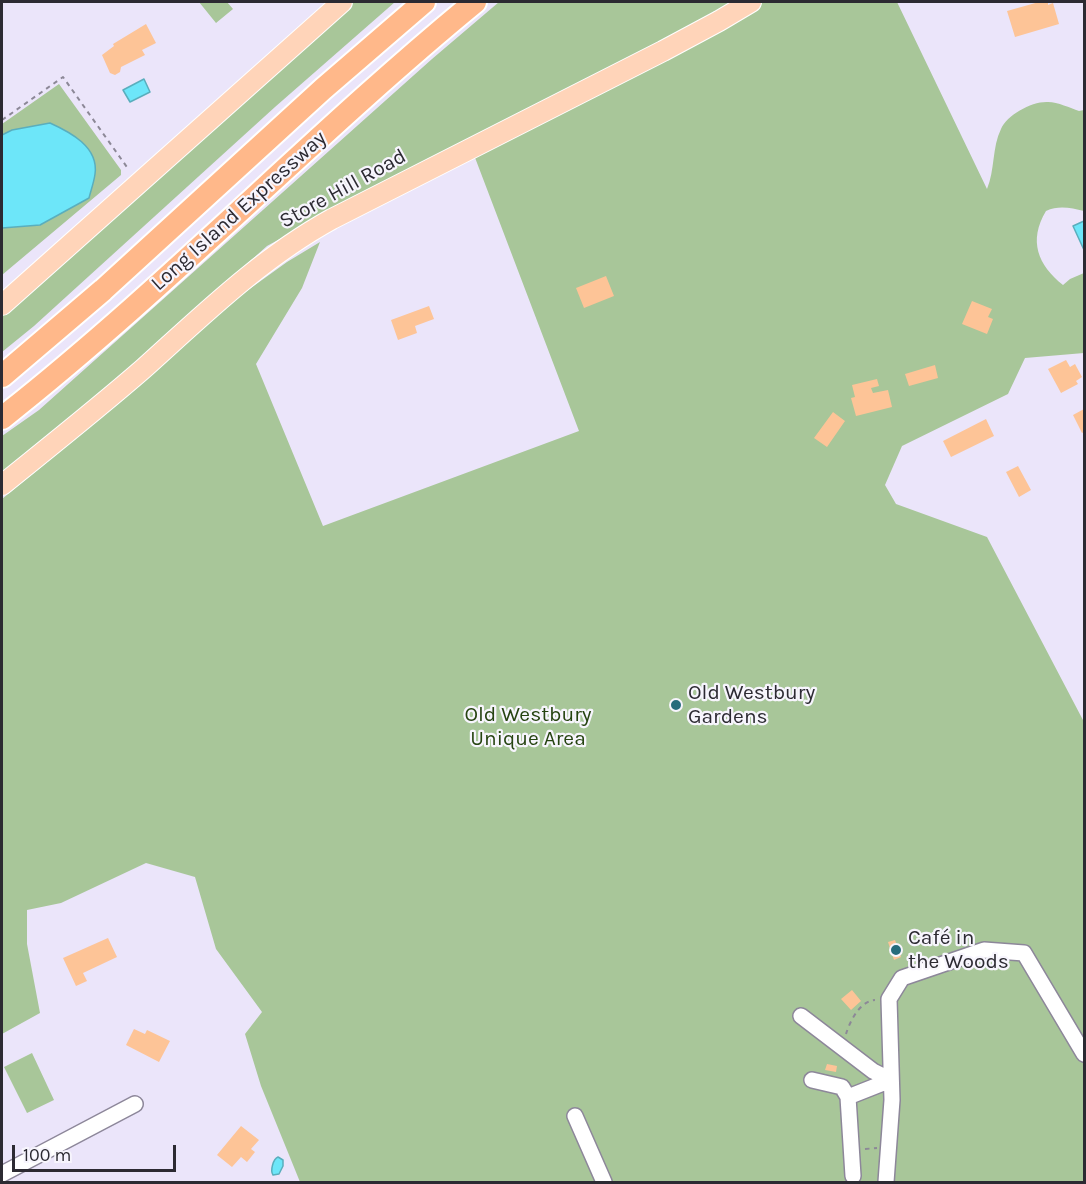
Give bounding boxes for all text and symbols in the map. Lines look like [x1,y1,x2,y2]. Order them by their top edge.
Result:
street label: Long Island Expressway [146,126,332,296]
street label: Store Hill Road [275,144,411,234]
place label: Old Westbury Gardens [688,680,815,730]
marker: Old Westbury Gardens [669,698,683,712]
park label: Old Westbury Unique Area [464,702,592,752]
place label: Café in the Woods [908,925,1009,975]
marker: Café in the Woods [889,943,903,957]
scale bar [15,1133,178,1171]
text: 100 m [23,1144,71,1166]

